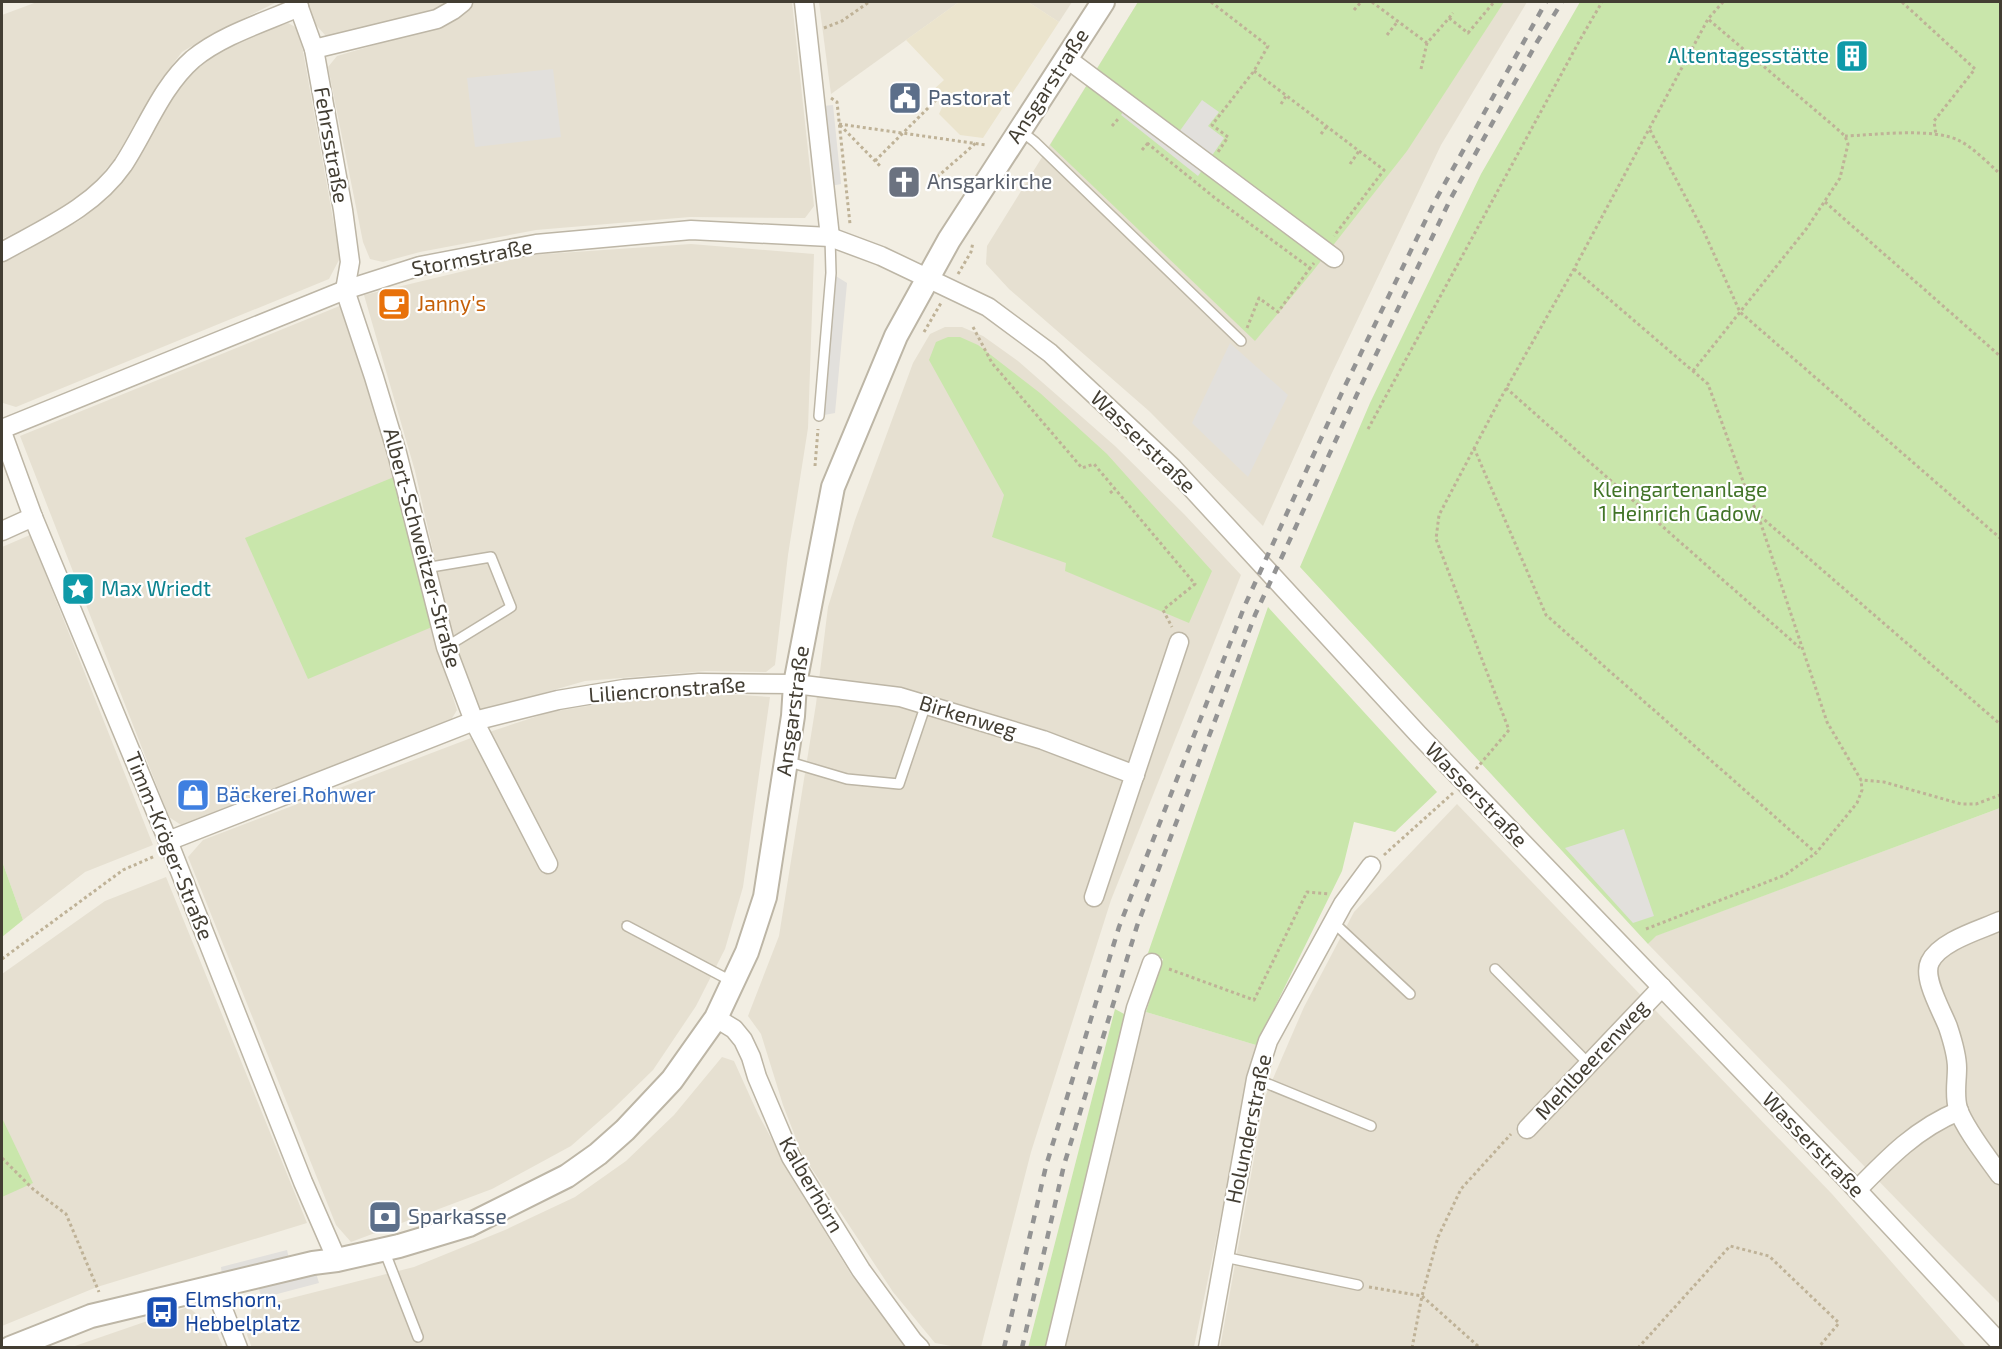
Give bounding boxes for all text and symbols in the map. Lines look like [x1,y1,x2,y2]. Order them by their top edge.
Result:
street label: Ansgarstraße [1000,23,1093,147]
building icon: Altentagesstätte [1834,38,1870,74]
place label: Altentagesstätte [1668,42,1829,67]
public building icon: Pastorat [887,80,923,116]
place label: Pastorat [928,84,1010,109]
street label: Fehrsstraße [310,85,355,205]
church icon: Ansgarkirche [886,164,922,200]
place label: Ansgarkirche [927,168,1052,193]
street label: Stormstraße [409,233,534,280]
cafe icon: Janny's [376,286,412,322]
place label: Janny's [417,290,486,315]
street label: Wasserstraße [1086,385,1202,497]
street label: Albert-Schweitzer-Straße [379,425,468,670]
park label: Kleingartenanlage 1 Heinrich Gadow [1593,476,1767,525]
place icon: Max Wriedt [60,571,96,607]
place label: Max Wriedt [101,575,211,600]
street label: Ansgarstraße [770,644,813,778]
street label: Liliencronstraße [587,671,746,706]
street label: Birkenweg [917,689,1021,742]
street label: Wasserstraße [1421,736,1533,852]
street label: Timm-Kröger-Straße [121,748,220,943]
shop icon: Bäckerei Rohwer [175,777,211,813]
place label: Bäckerei Rohwer [216,781,376,806]
street label: Mehlbeerenweg [1529,994,1653,1124]
street label: Holunderstraße [1219,1052,1276,1206]
street label: Wasserstraße [1758,1086,1870,1202]
street label: Kalberhörn [775,1132,850,1237]
bank icon: Sparkasse [367,1199,403,1235]
place label: Sparkasse [408,1203,507,1228]
place label: Elmshorn, Hebbelplatz [185,1286,300,1335]
bus stop icon: Elmshorn, Hebbelplatz [144,1294,180,1330]

